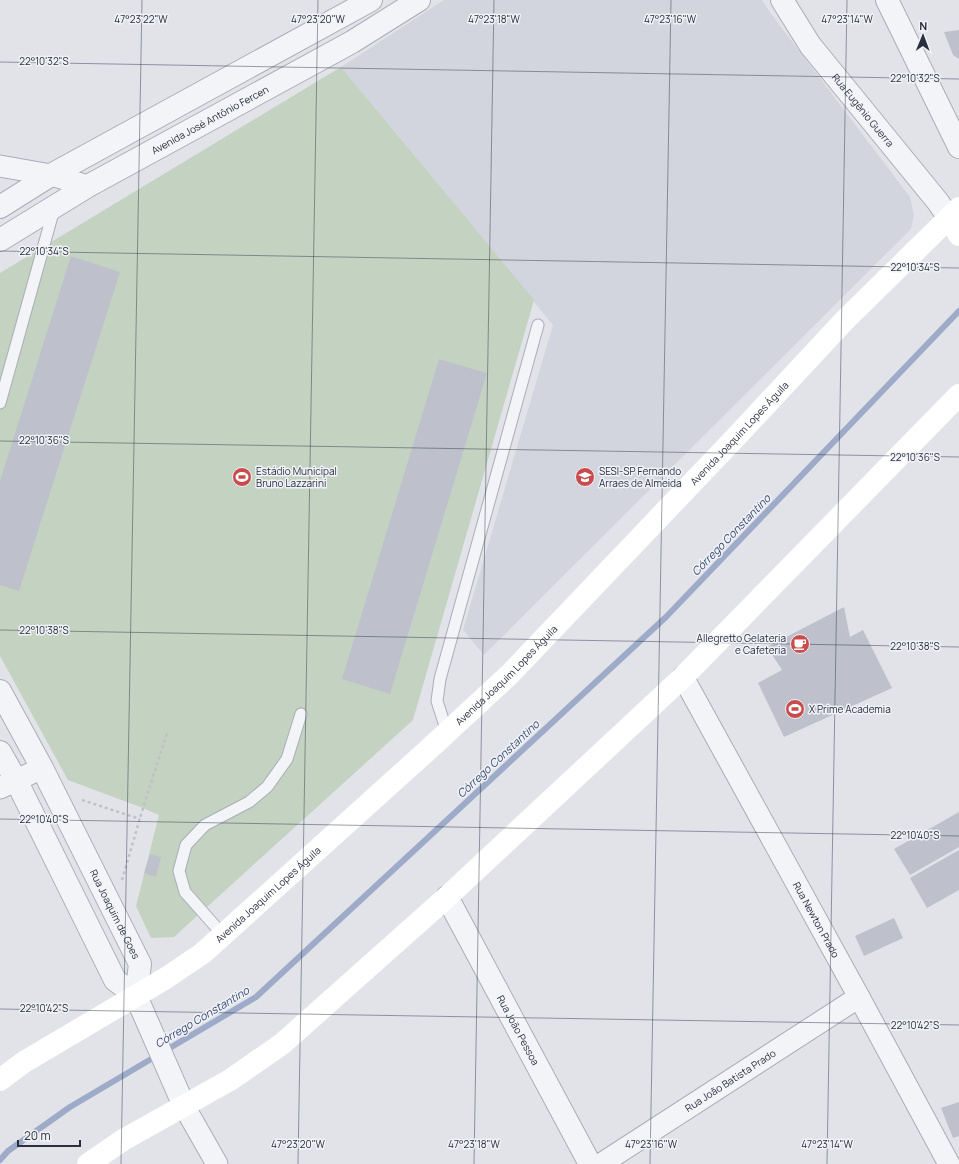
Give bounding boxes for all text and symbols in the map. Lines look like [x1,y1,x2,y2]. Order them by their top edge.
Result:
text: 47°23'22"W [114,12,168,26]
text: 47°23'20"W [291,12,346,26]
text: 47°23'18"W [468,12,521,26]
text: 47°23'16"W [644,12,697,26]
text: 47°23'14"W [821,12,873,26]
north arrow [903,16,943,56]
text: N [919,18,927,33]
text: 22°10'32"S [19,54,69,68]
street label: Rua Eugênio Guerra [829,70,897,150]
text: 22°10'32"S [890,71,940,85]
street label: Avenida José Antônio Fercen [149,82,271,157]
text: 22°10'34"S [19,244,69,258]
text: 22°10'34"S [890,260,940,274]
street label: Avenida Joaquim Lopes Águila [687,378,791,488]
text: 22°10'36"S [19,433,69,447]
text: 22°10'36"S [890,450,940,464]
place label: Estádio Municipal Bruno Lazzarini [256,464,337,490]
place label: SESI-SP Fernando Arraes de Almeida [599,464,682,490]
sports icon: Estádio Municipal Bruno Lazzarini [231,466,253,488]
school or university icon: SESI-SP Fernando Arraes de Almeida [574,466,596,488]
water label: Córrego Constantino [688,490,774,579]
street label: Avenida Joaquim Lopes Águila [452,622,560,728]
text: 22°10'38"S [19,623,69,637]
place label: Allegretto Gelateria e Cafeteria [697,631,786,657]
cafe icon: Allegretto Gelateria e Cafeteria [789,633,811,655]
text: 22°10'38"S [890,639,940,653]
sports icon: X Prime Academia [784,698,806,720]
place label: X Prime Academia [809,702,891,716]
water label: Córrego Constantino [453,715,543,801]
text: 22°10'40"S [20,812,68,826]
text: 22°10'40"S [891,828,939,842]
street label: Avenida Joaquim Lopes Águila [212,843,324,946]
street label: Rua Joaquim de Goes [87,867,143,961]
street label: Rua Newton Prado [790,879,843,960]
water label: Córrego Constantino [152,982,253,1051]
street label: Rua João Pessoa [494,993,543,1068]
text: 22°10'42"S [20,1001,68,1015]
text: 22°10'42"S [891,1018,939,1032]
street label: Rua João Batista Prado [682,1046,779,1115]
scale bar [18,1122,80,1148]
text: 20 m [24,1127,51,1144]
text: 47°23'20"W [271,1137,326,1151]
text: 47°23'18"W [448,1137,501,1151]
text: 47°23'16"W [625,1137,678,1151]
text: 47°23'14"W [801,1137,853,1151]

